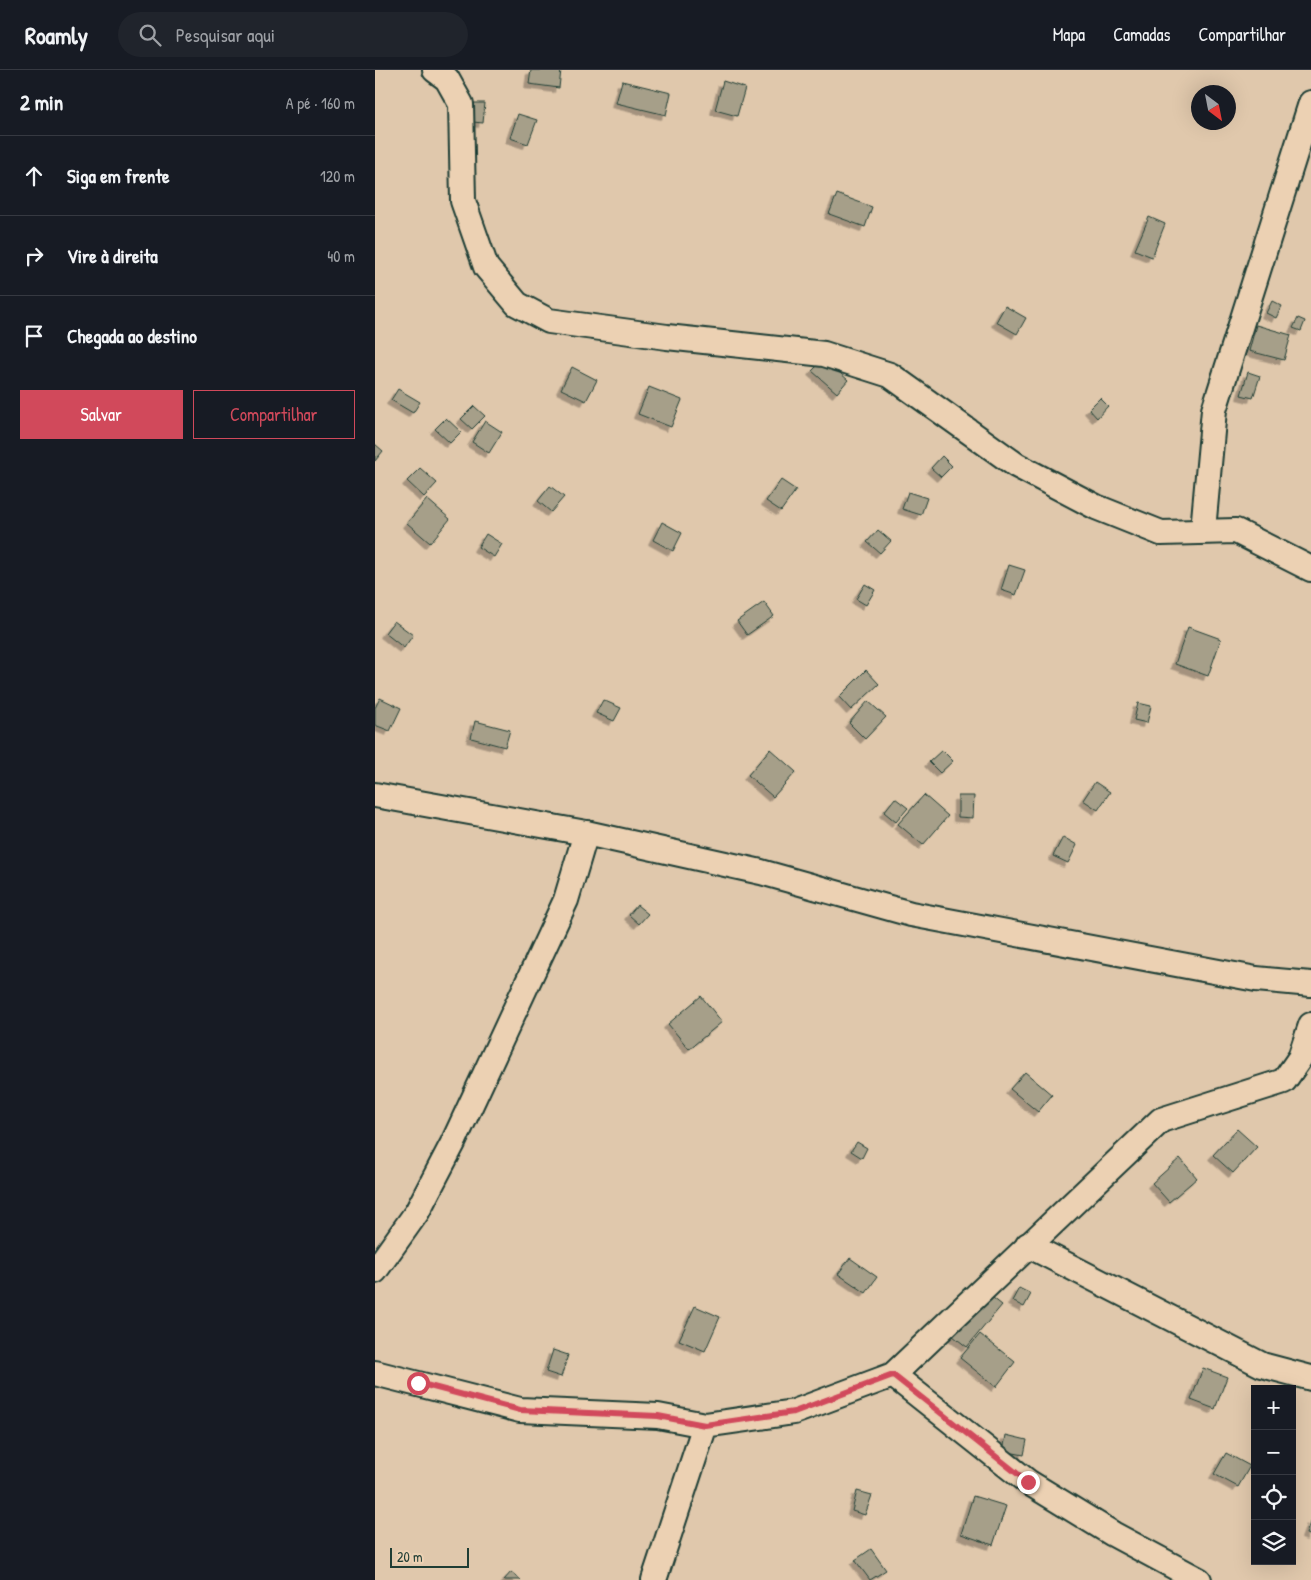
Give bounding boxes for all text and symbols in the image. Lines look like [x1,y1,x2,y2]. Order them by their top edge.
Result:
search box [118,12,468,57]
text: Roamly [25,19,88,51]
icon: search [136,21,164,49]
text: Pesquisar aqui [176,22,275,48]
text: Mapa [1053,22,1085,47]
text: Camadas [1113,22,1170,47]
text: Compartilhar [1198,22,1286,47]
north arrow [1191,85,1236,130]
text: 2 min [20,88,63,117]
text: A pé · 160 m [286,92,355,114]
icon: ahead [20,162,48,190]
text: Siga em frente [67,163,170,189]
text: 120 m [320,165,355,187]
icon: right [20,242,48,270]
text: Vire à direita [67,243,158,269]
text: 40 m [327,245,355,267]
icon: arrive [20,322,48,350]
text: Chegada ao destino [67,323,197,349]
button: Salvar [20,390,183,439]
button: Compartilhar [193,390,355,439]
route start [407,1372,430,1395]
map controls [1251,1385,1296,1565]
button: + [1251,1385,1296,1430]
button: − [1251,1430,1296,1475]
route end [1017,1471,1040,1494]
button: locate [1251,1475,1296,1520]
button: layers [1251,1520,1296,1565]
scale bar [390,1545,469,1568]
text: 20 m [397,1547,423,1566]

